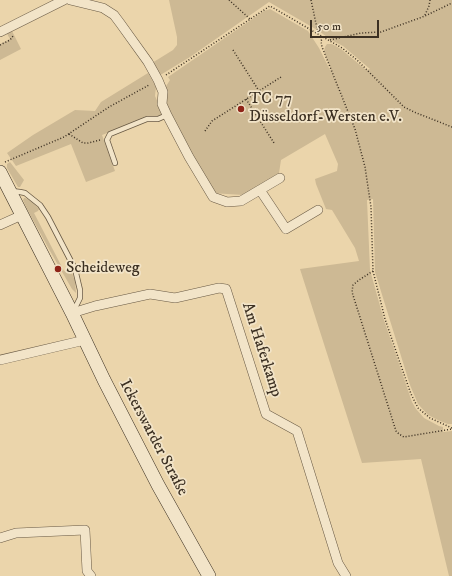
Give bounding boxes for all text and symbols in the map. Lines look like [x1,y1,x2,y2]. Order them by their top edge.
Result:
scale bar [312,12,381,38]
text: 50 m [317,19,341,34]
place label: TC 77 Düsseldorf-Wersten e.V. [249,90,402,128]
marker: TC 77 Düsseldorf-Wersten e.V. [236,104,246,114]
place label: Scheideweg [66,259,140,279]
marker: Scheideweg [53,264,63,274]
street label: Am Haferkamp [237,300,285,400]
street label: Ickerswarder Straße [114,377,192,499]

